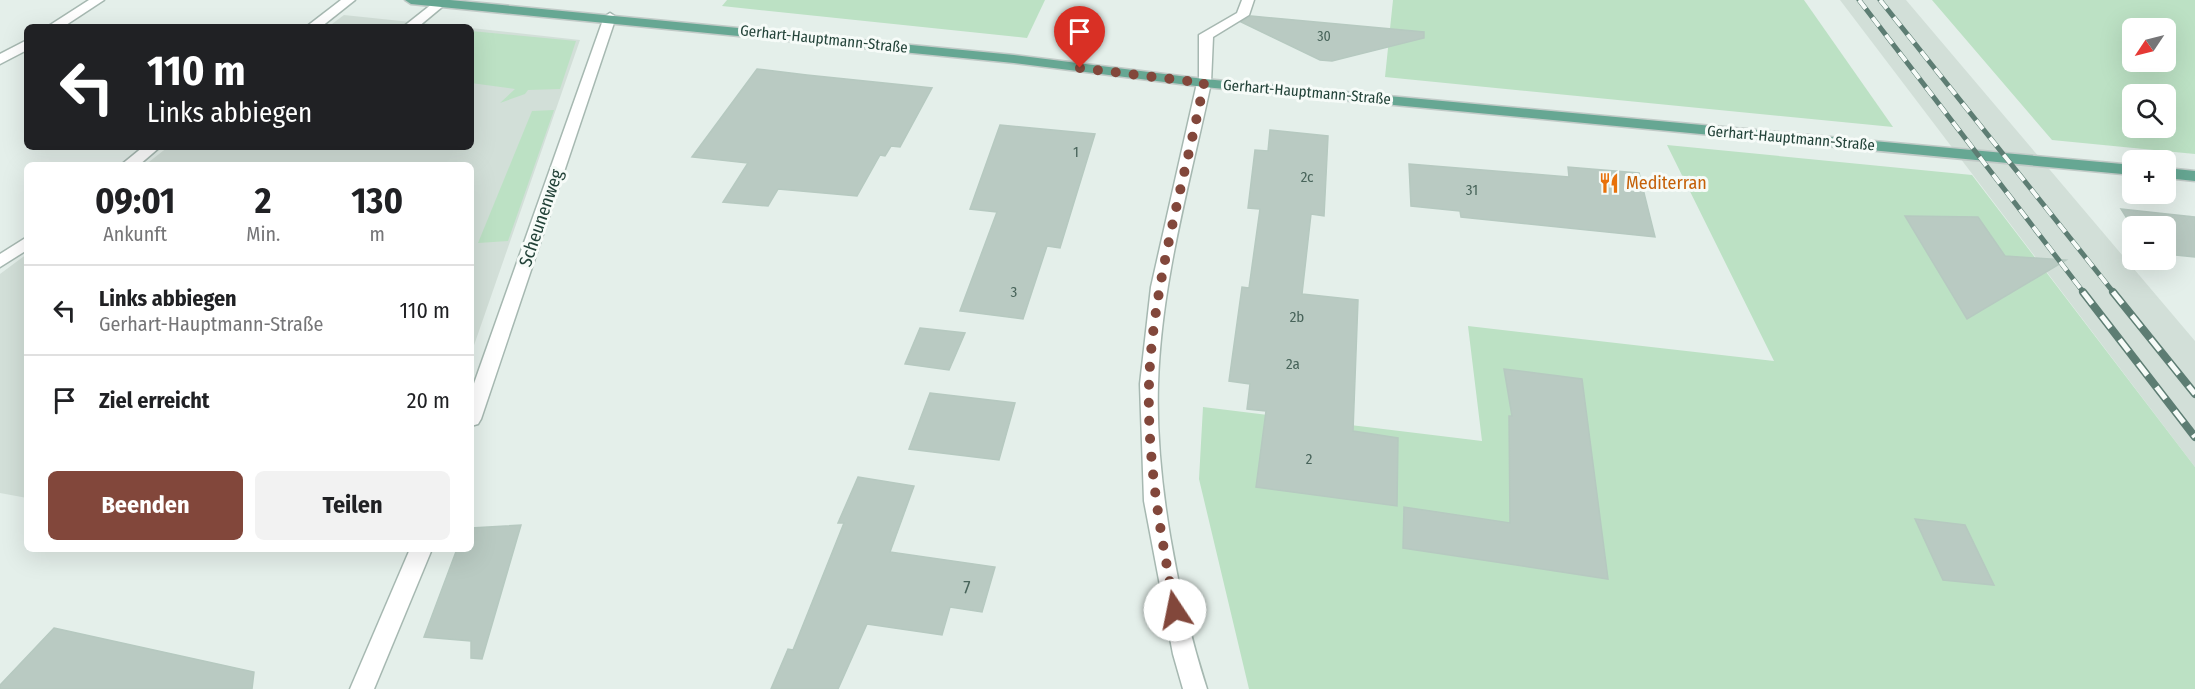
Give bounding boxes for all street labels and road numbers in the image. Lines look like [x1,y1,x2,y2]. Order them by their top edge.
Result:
street label: Gerhart-Hauptmann-Straße [739,21,909,57]
street label: Gerhart-Hauptmann-Straße [1222,76,1392,108]
street label: Gerhart-Hauptmann-Straße [1706,122,1876,154]
street label: Scheunenweg [514,166,568,270]

